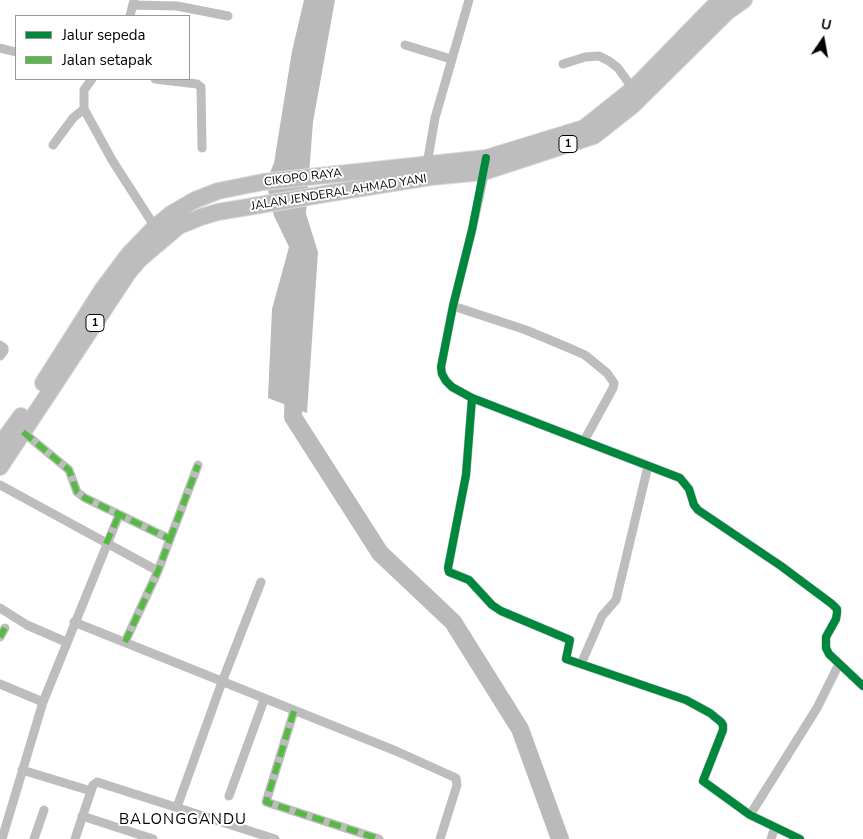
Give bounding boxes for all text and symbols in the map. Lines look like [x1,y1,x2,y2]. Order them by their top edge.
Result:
text: U [819,14,833,35]
legend [15,15,190,80]
north arrow [798,15,848,65]
text: Jalur sepeda [62,25,146,45]
text: Jalan setapak [62,50,152,70]
road number: 1 [559,136,577,152]
street label: CIKOPO RAYA [263,166,343,190]
street label: JALAN JENDERAL AHMAD YANI [250,172,428,214]
road number: 1 [86,314,104,332]
district label: BALONGGANDU [118,811,248,829]

